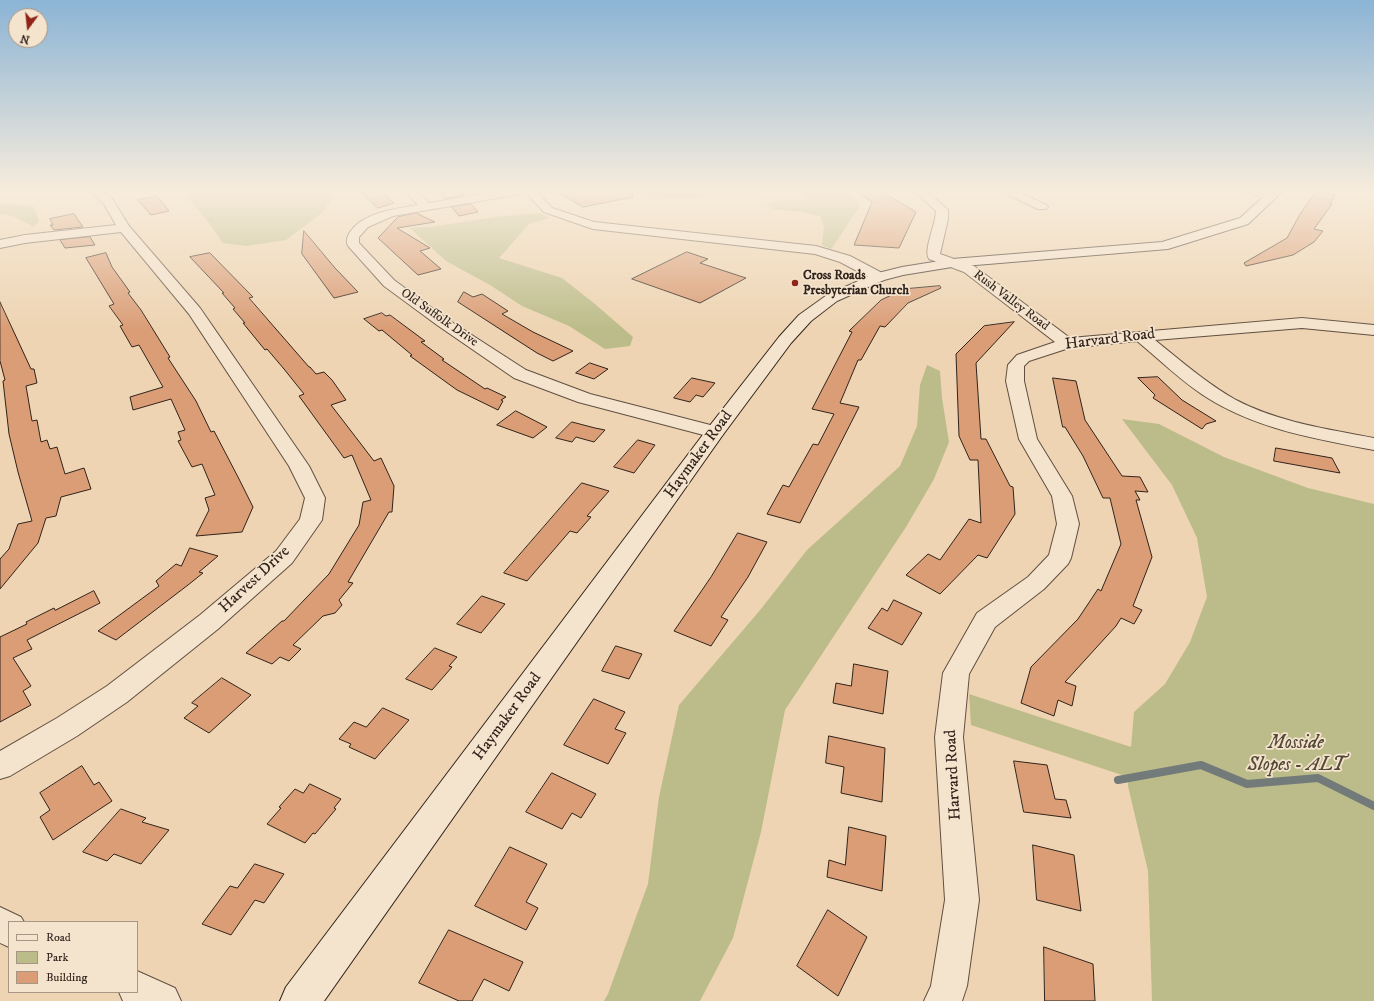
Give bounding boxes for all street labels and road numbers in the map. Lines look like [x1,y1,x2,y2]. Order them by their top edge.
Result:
street label: Rush Valley Road [970,267,1052,335]
street label: Old Suffolk Drive [397,286,481,350]
street label: Harvard Road [1064,325,1156,355]
street label: Haymaker Road [661,407,737,503]
street label: Harvest Drive [216,542,294,618]
street label: Haymaker Road [470,669,546,765]
street label: Harvard Road [942,729,966,821]

